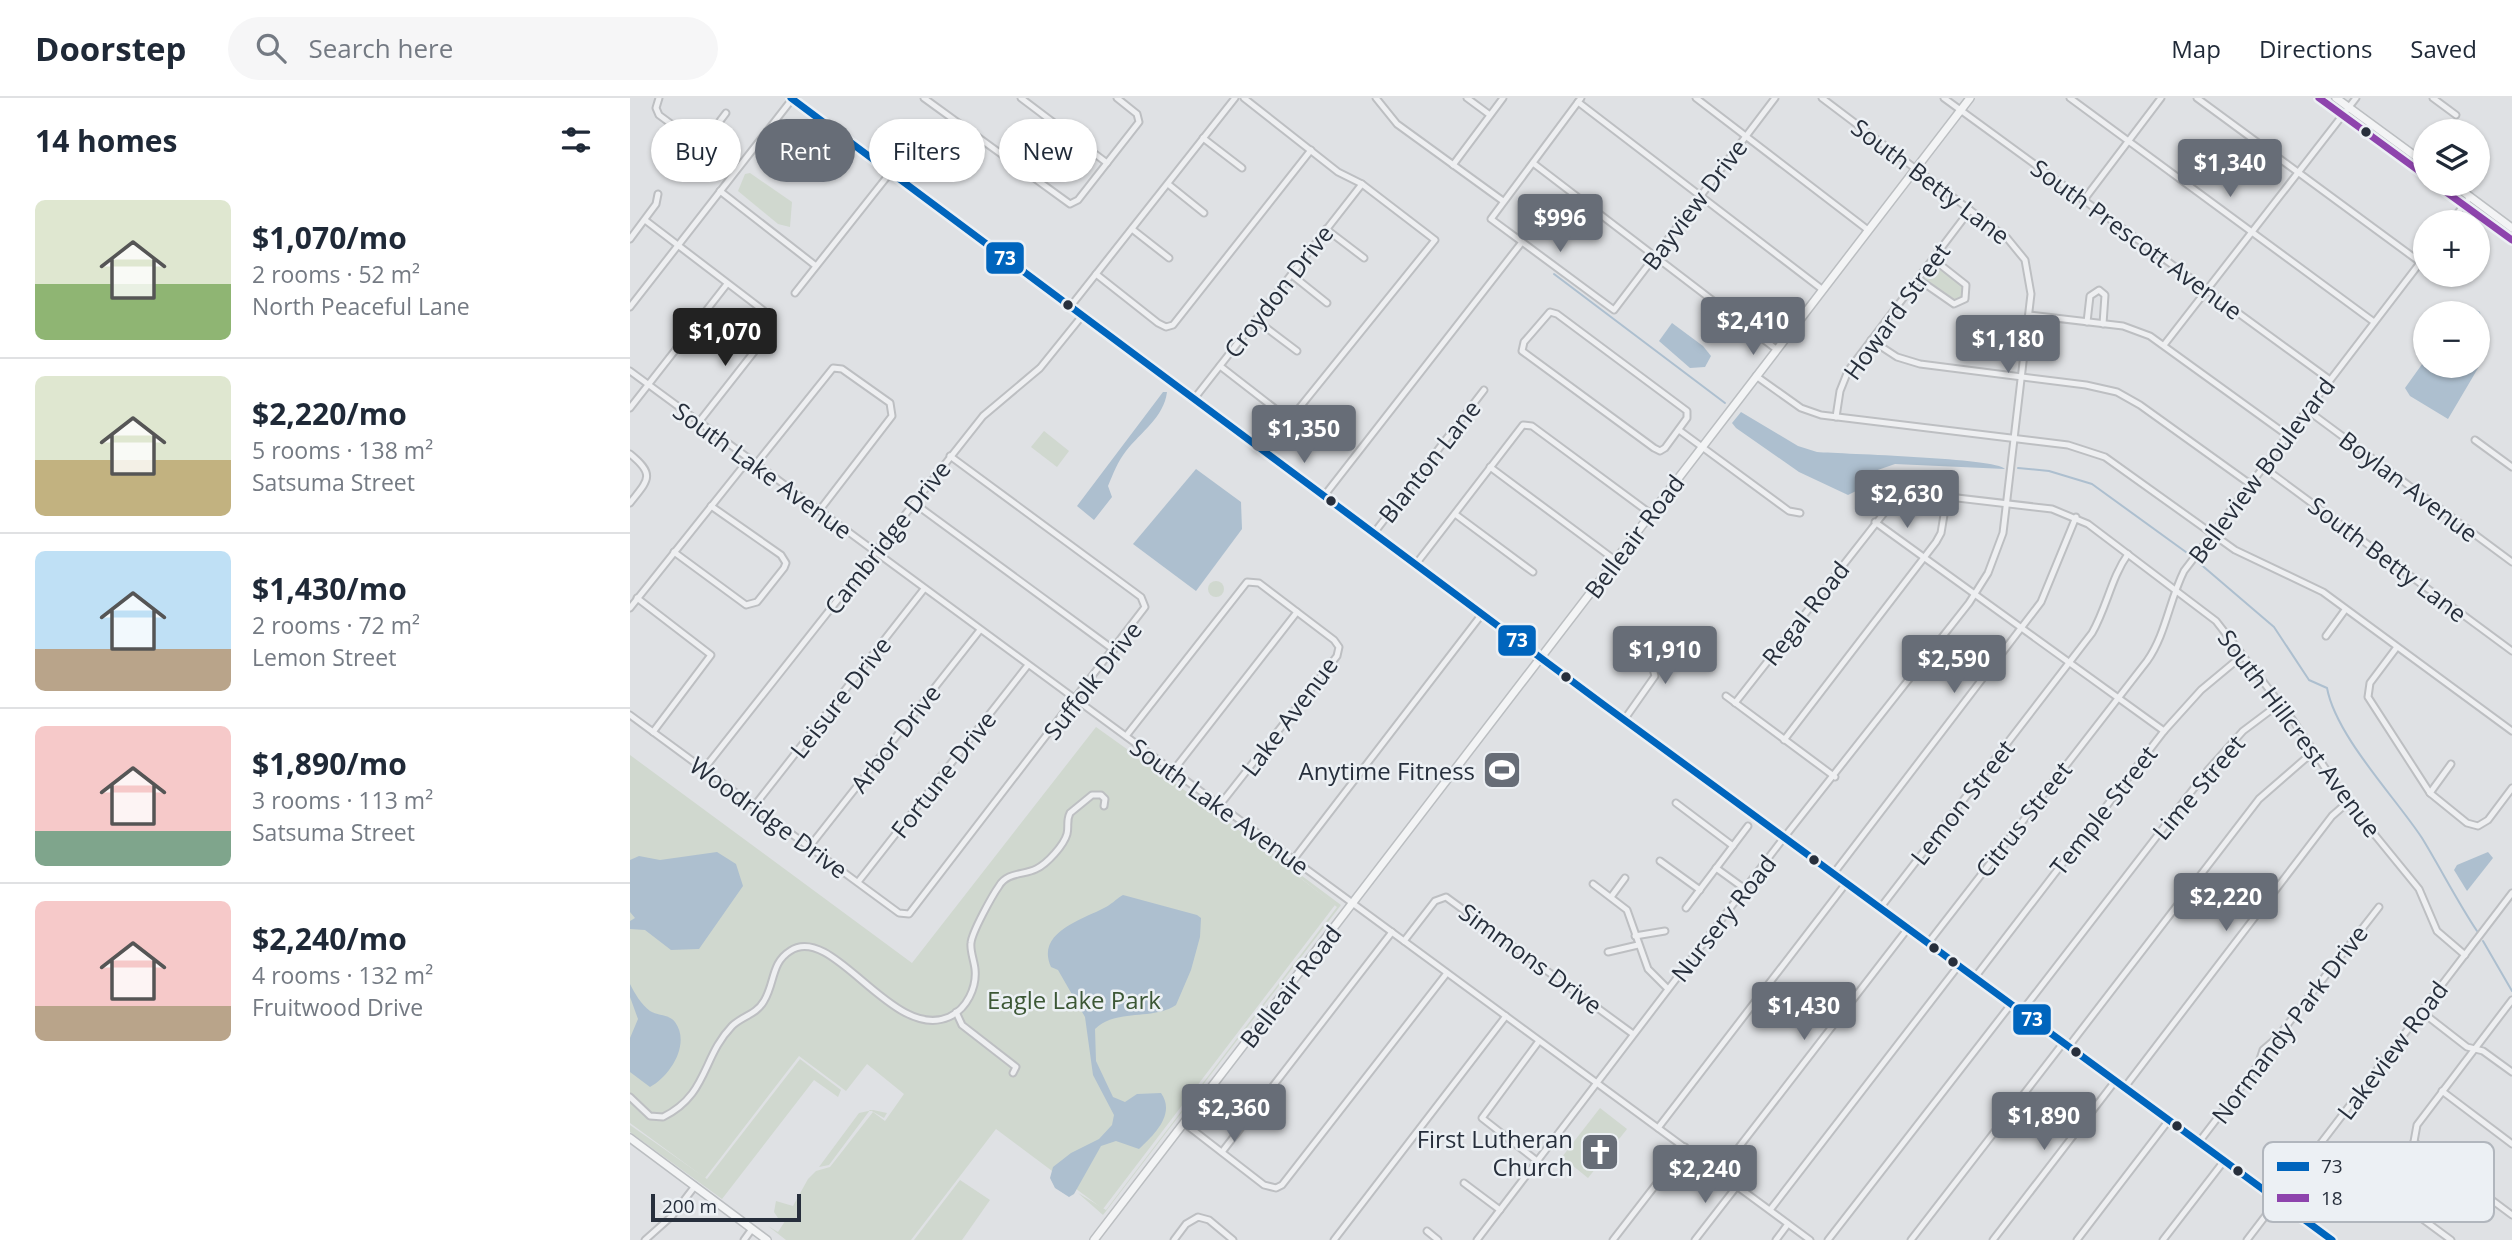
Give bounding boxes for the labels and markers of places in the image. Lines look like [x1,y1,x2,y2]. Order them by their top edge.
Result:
unlabelled marker [2359,125,2373,139]
pin: $1,340 [2173,140,2287,199]
pin: $996 [1519,194,1601,254]
unlabelled marker [1061,298,1075,312]
pin: $2,410 [1696,298,1810,357]
pin: $1,070 [668,308,782,368]
pin: $1,180 [1951,316,2065,375]
pin: $1,350 [1247,406,1361,465]
pin: $2,630 [1850,470,1964,530]
unlabelled marker [1324,494,1338,508]
pin: $1,910 [1608,626,1722,686]
pin: $2,590 [1897,636,2011,695]
unlabelled marker [1559,670,1573,684]
sports icon: Anytime Fitness [1481,749,1523,791]
place label: Anytime Fitness [1298,754,1475,787]
unlabelled marker [1807,853,1821,867]
pin: $2,220 [2169,874,2283,933]
unlabelled marker [1927,941,1941,955]
unlabelled marker [1946,955,1960,969]
pin: $1,430 [1747,982,1861,1042]
unlabelled marker [2069,1045,2083,1059]
pin: $2,360 [1177,1084,1291,1144]
pin: $1,890 [1987,1093,2101,1152]
unlabelled marker [2170,1119,2184,1133]
place label: First Lutheran Church [1417,1122,1573,1183]
church icon: First Lutheran Church [1579,1131,1621,1173]
pin: $2,240 [1648,1146,1762,1205]
unlabelled marker [2231,1164,2245,1178]

